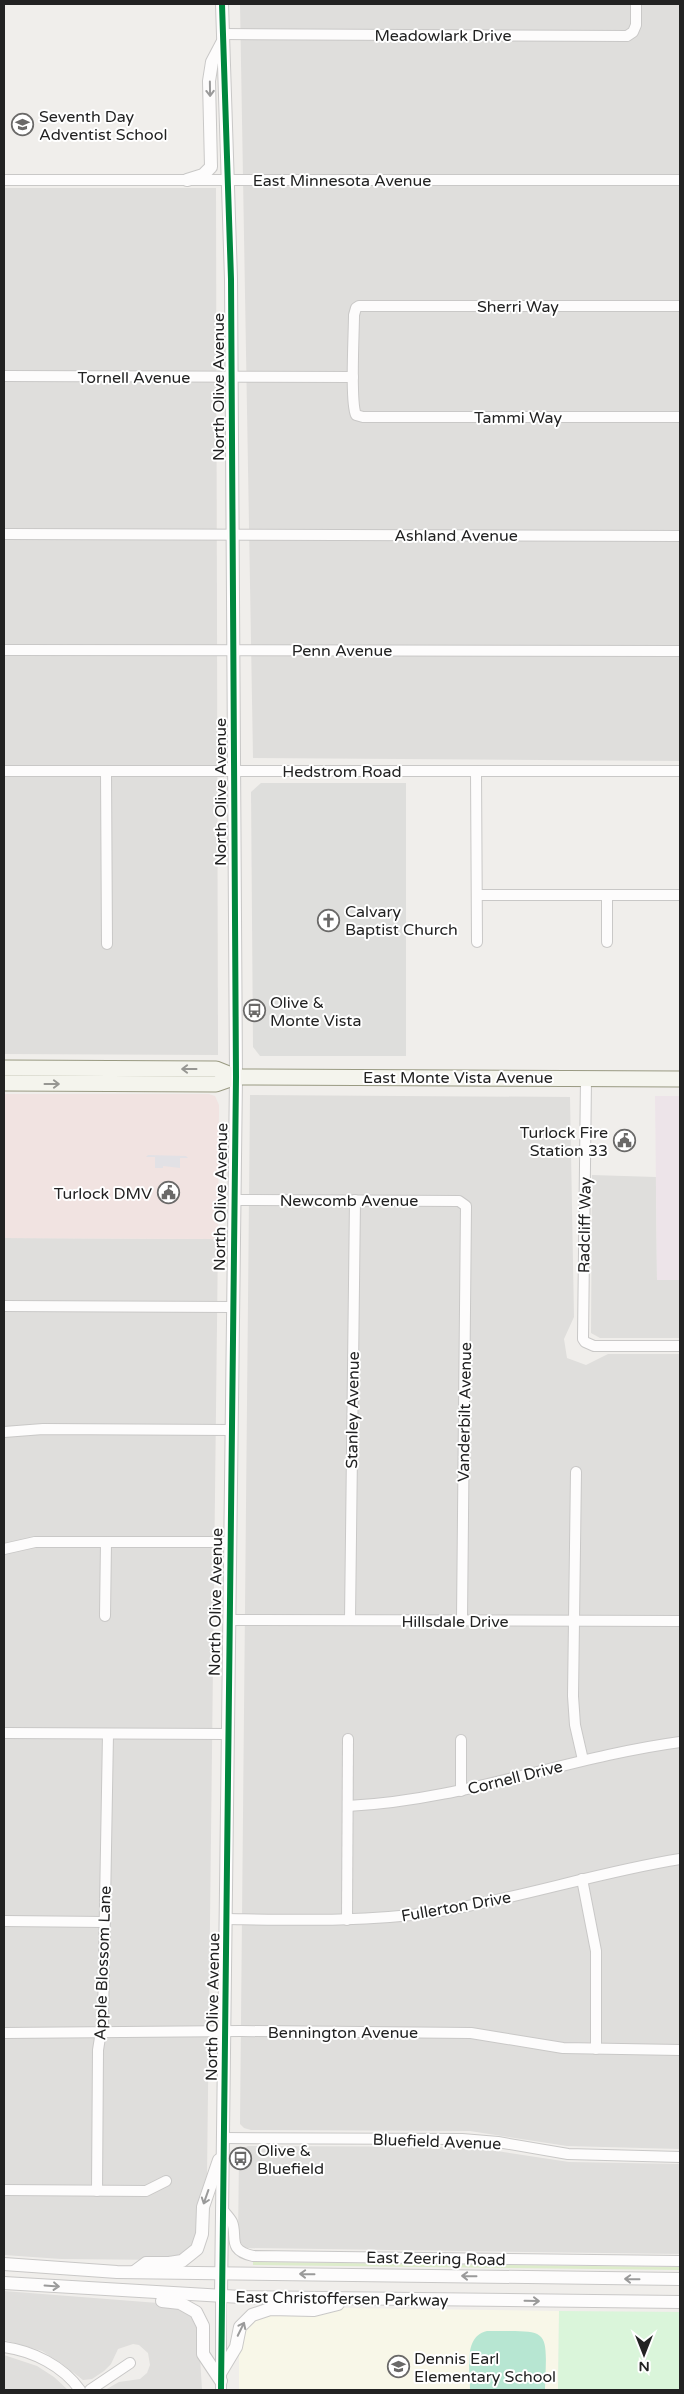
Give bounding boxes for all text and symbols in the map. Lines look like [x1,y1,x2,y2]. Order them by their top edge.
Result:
street label: Meadowlark Drive [374,26,512,46]
one-way arrow [205,81,214,97]
place label: Seventh Day Adventist School [39,107,167,145]
school or university icon: Seventh Day Adventist School [11,113,35,137]
street label: East Minnesota Avenue [253,171,431,191]
street label: Sherri Way [477,297,559,317]
street label: North Olive Avenue [209,313,229,461]
street label: Tornell Avenue [78,368,190,388]
street label: Tammi Way [474,408,562,428]
street label: Ashland Avenue [394,526,518,546]
street label: Penn Avenue [292,641,392,661]
street label: North Olive Avenue [211,718,231,866]
street label: Hedstrom Road [282,762,402,782]
place label: Calvary Baptist Church [345,902,458,940]
church icon: Calvary Baptist Church [317,908,341,932]
place label: Olive & Monte Vista [270,993,361,1031]
bus stop icon: Olive & Monte Vista [242,999,266,1023]
one-way arrow [181,1064,197,1074]
street label: East Monte Vista Avenue [363,1068,553,1088]
one-way arrow [44,1079,60,1088]
street label: North Olive Avenue [210,1123,232,1271]
place label: Turlock Fire Station 33 [520,1123,608,1161]
public building icon: Turlock Fire Station 33 [612,1129,636,1153]
street label: Radcliff Way [574,1176,596,1273]
public building icon: Turlock DMV [156,1181,180,1205]
place label: Turlock DMV [54,1184,152,1204]
street label: Newcomb Avenue [280,1191,418,1211]
street label: Vanderbilt Avenue [454,1342,476,1482]
street label: Stanley Avenue [342,1351,364,1469]
street label: North Olive Avenue [205,1528,227,1676]
street label: Hillsdale Drive [401,1612,509,1632]
street label: Cornell Drive [466,1757,565,1799]
street label: Apple Blossom Lane [90,1885,116,2041]
street label: Fullerton Drive [400,1887,513,1926]
street label: North Olive Avenue [202,1933,224,2081]
street label: Bennington Avenue [268,2023,418,2043]
street label: Bluefield Avenue [372,2130,502,2154]
place label: Olive & Bluefield [257,2141,324,2179]
bus stop icon: Olive & Bluefield [229,2147,253,2171]
one-way arrow [201,2189,210,2204]
street label: East Zeering Road [366,2248,506,2270]
one-way arrow [299,2269,315,2279]
one-way arrow [461,2271,478,2281]
one-way arrow [624,2274,640,2283]
one-way arrow [44,2282,60,2291]
street label: East Christoffersen Parkway [235,2287,449,2311]
one-way arrow [524,2296,540,2306]
one-way arrow [236,2321,246,2336]
north arrow [619,2329,669,2379]
place label: Dennis Earl Elementary School [414,2349,556,2387]
school or university icon: Dennis Earl Elementary School [386,2355,410,2379]
text: N [638,2358,650,2375]

